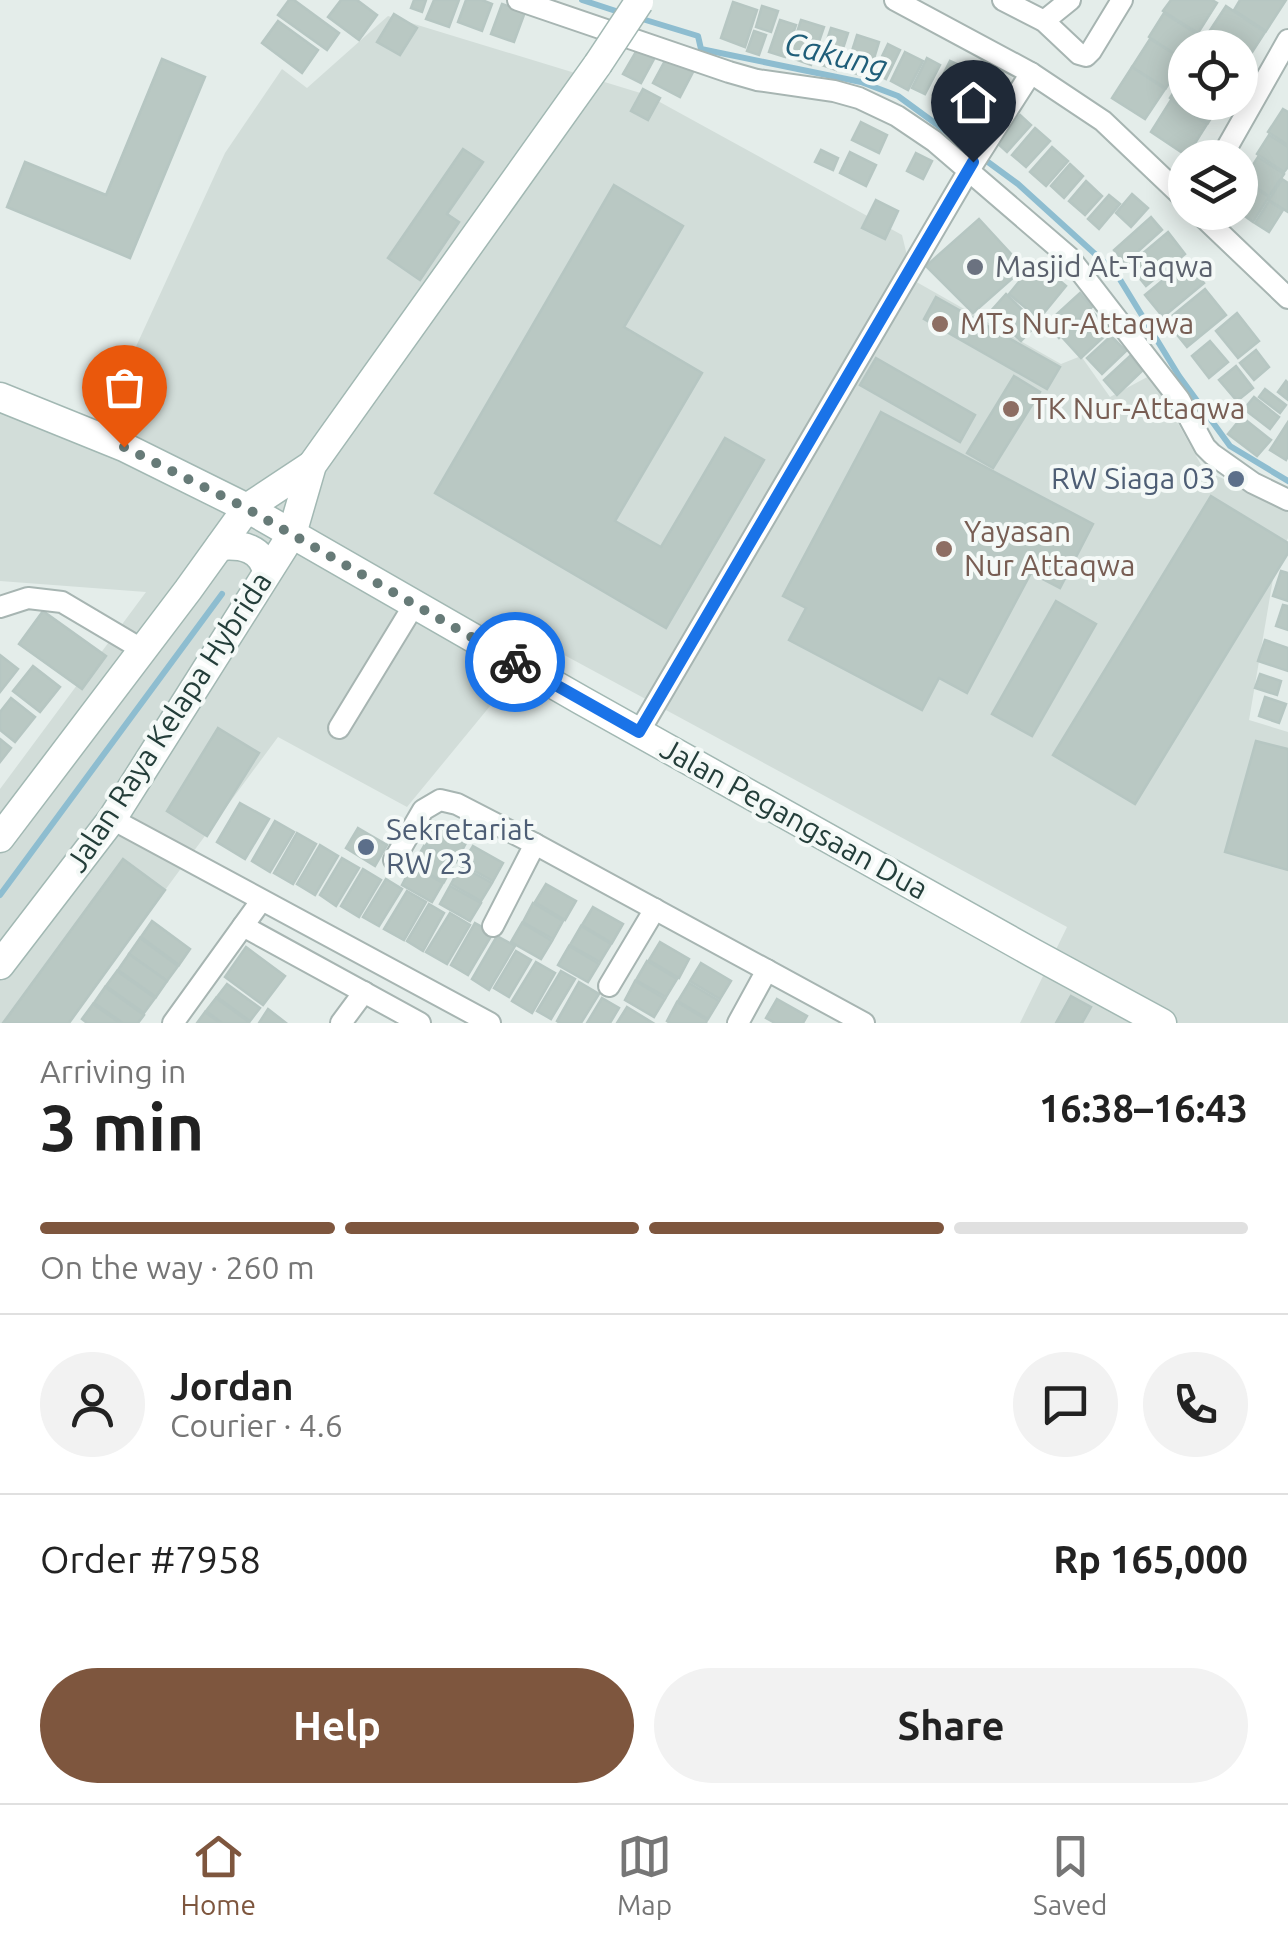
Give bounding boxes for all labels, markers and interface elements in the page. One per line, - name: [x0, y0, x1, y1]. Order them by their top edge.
- water label: Cakung: [781, 24, 891, 84]
- map controls: [1168, 30, 1258, 230]
- button: locate: [1168, 30, 1258, 120]
- pin: [931, 60, 1016, 163]
- icon: home: [946, 75, 1001, 130]
- button: layers: [1168, 140, 1258, 230]
- place label: Masjid At-Taqwa: [995, 249, 1214, 283]
- marker: Masjid At-Taqwa: [964, 256, 986, 278]
- place label: MTs Nur-Attaqwa: [960, 306, 1194, 340]
- marker: MTs Nur-Attaqwa: [929, 313, 951, 335]
- pin: [82, 345, 167, 448]
- icon: bag: [97, 360, 152, 415]
- place label: TK Nur-Attaqwa: [1031, 391, 1245, 425]
- marker: TK Nur-Attaqwa: [1000, 398, 1022, 420]
- place label: RW Siaga 03: [1051, 461, 1216, 495]
- marker: RW Siaga 03: [1225, 468, 1247, 490]
- place label: Yayasan Nur Attaqwa: [964, 514, 1135, 582]
- marker: Yayasan Nur Attaqwa: [933, 538, 955, 560]
- street label: Jalan Raya Kelapa Hybrida: [58, 565, 278, 878]
- courier: [465, 612, 565, 712]
- icon: bike: [488, 635, 543, 690]
- street label: Jalan Pegangsaan Dua: [655, 731, 934, 906]
- place label: Sekretariat RW 23: [386, 812, 535, 880]
- marker: Sekretariat RW 23: [355, 836, 377, 858]
- text: Arriving in: [40, 1053, 186, 1089]
- text: 16:38–16:43: [1039, 1087, 1248, 1129]
- text: 3 min: [40, 1090, 204, 1163]
- text: On the way · 260 m: [40, 1249, 315, 1285]
- button: person: [40, 1352, 145, 1457]
- button: chat: [1013, 1352, 1118, 1457]
- button: phone: [1143, 1352, 1248, 1457]
- text: Jordan: [170, 1365, 294, 1407]
- text: Courier · 4.6: [170, 1407, 343, 1443]
- text: Order #7958: [40, 1538, 261, 1580]
- text: Rp 165,000: [1053, 1538, 1248, 1580]
- button: Help: [40, 1668, 634, 1783]
- button: Share: [654, 1668, 1248, 1783]
- tab: Home: [180, 1829, 256, 1920]
- tab: Map: [617, 1829, 672, 1920]
- tab: Saved: [1033, 1829, 1108, 1920]

